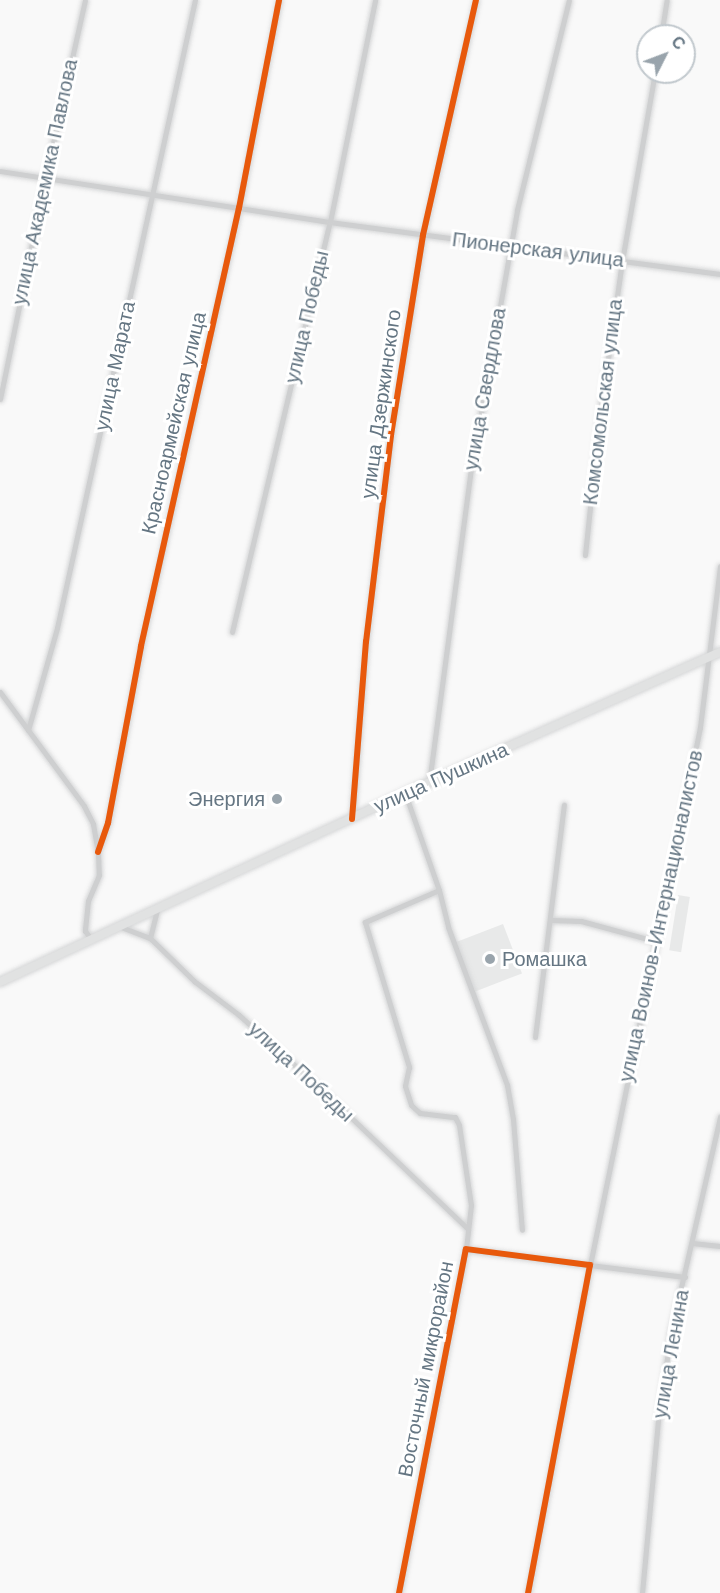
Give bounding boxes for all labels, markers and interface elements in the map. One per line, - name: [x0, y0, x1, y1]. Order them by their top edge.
- north arrow: [636, 24, 696, 84]
- text: С: [667, 32, 689, 54]
- street label: улица Академика Павлова: [7, 57, 83, 307]
- street label: Пионерская улица: [451, 228, 625, 272]
- street label: улица Победы: [280, 248, 334, 386]
- street label: Комсомольская улица: [578, 298, 628, 506]
- street label: улица Марата: [90, 299, 140, 433]
- street label: улица Свердлова: [459, 306, 511, 472]
- street label: улица Дзержинского: [356, 308, 406, 500]
- street label: Красноармейская улица: [137, 310, 211, 536]
- street label: улица Пушкина: [370, 738, 512, 818]
- street label: улица Воинов-Интернационалистов: [614, 748, 708, 1084]
- place label: Энергия: [188, 787, 265, 811]
- marker: Энергия: [270, 792, 284, 806]
- place label: Ромашка: [502, 947, 587, 971]
- marker: Ромашка: [483, 952, 497, 966]
- street label: улица Победы: [243, 1017, 359, 1127]
- street label: Восточный микрорайон: [393, 1259, 459, 1479]
- street label: улица Ленина: [648, 1288, 694, 1420]

